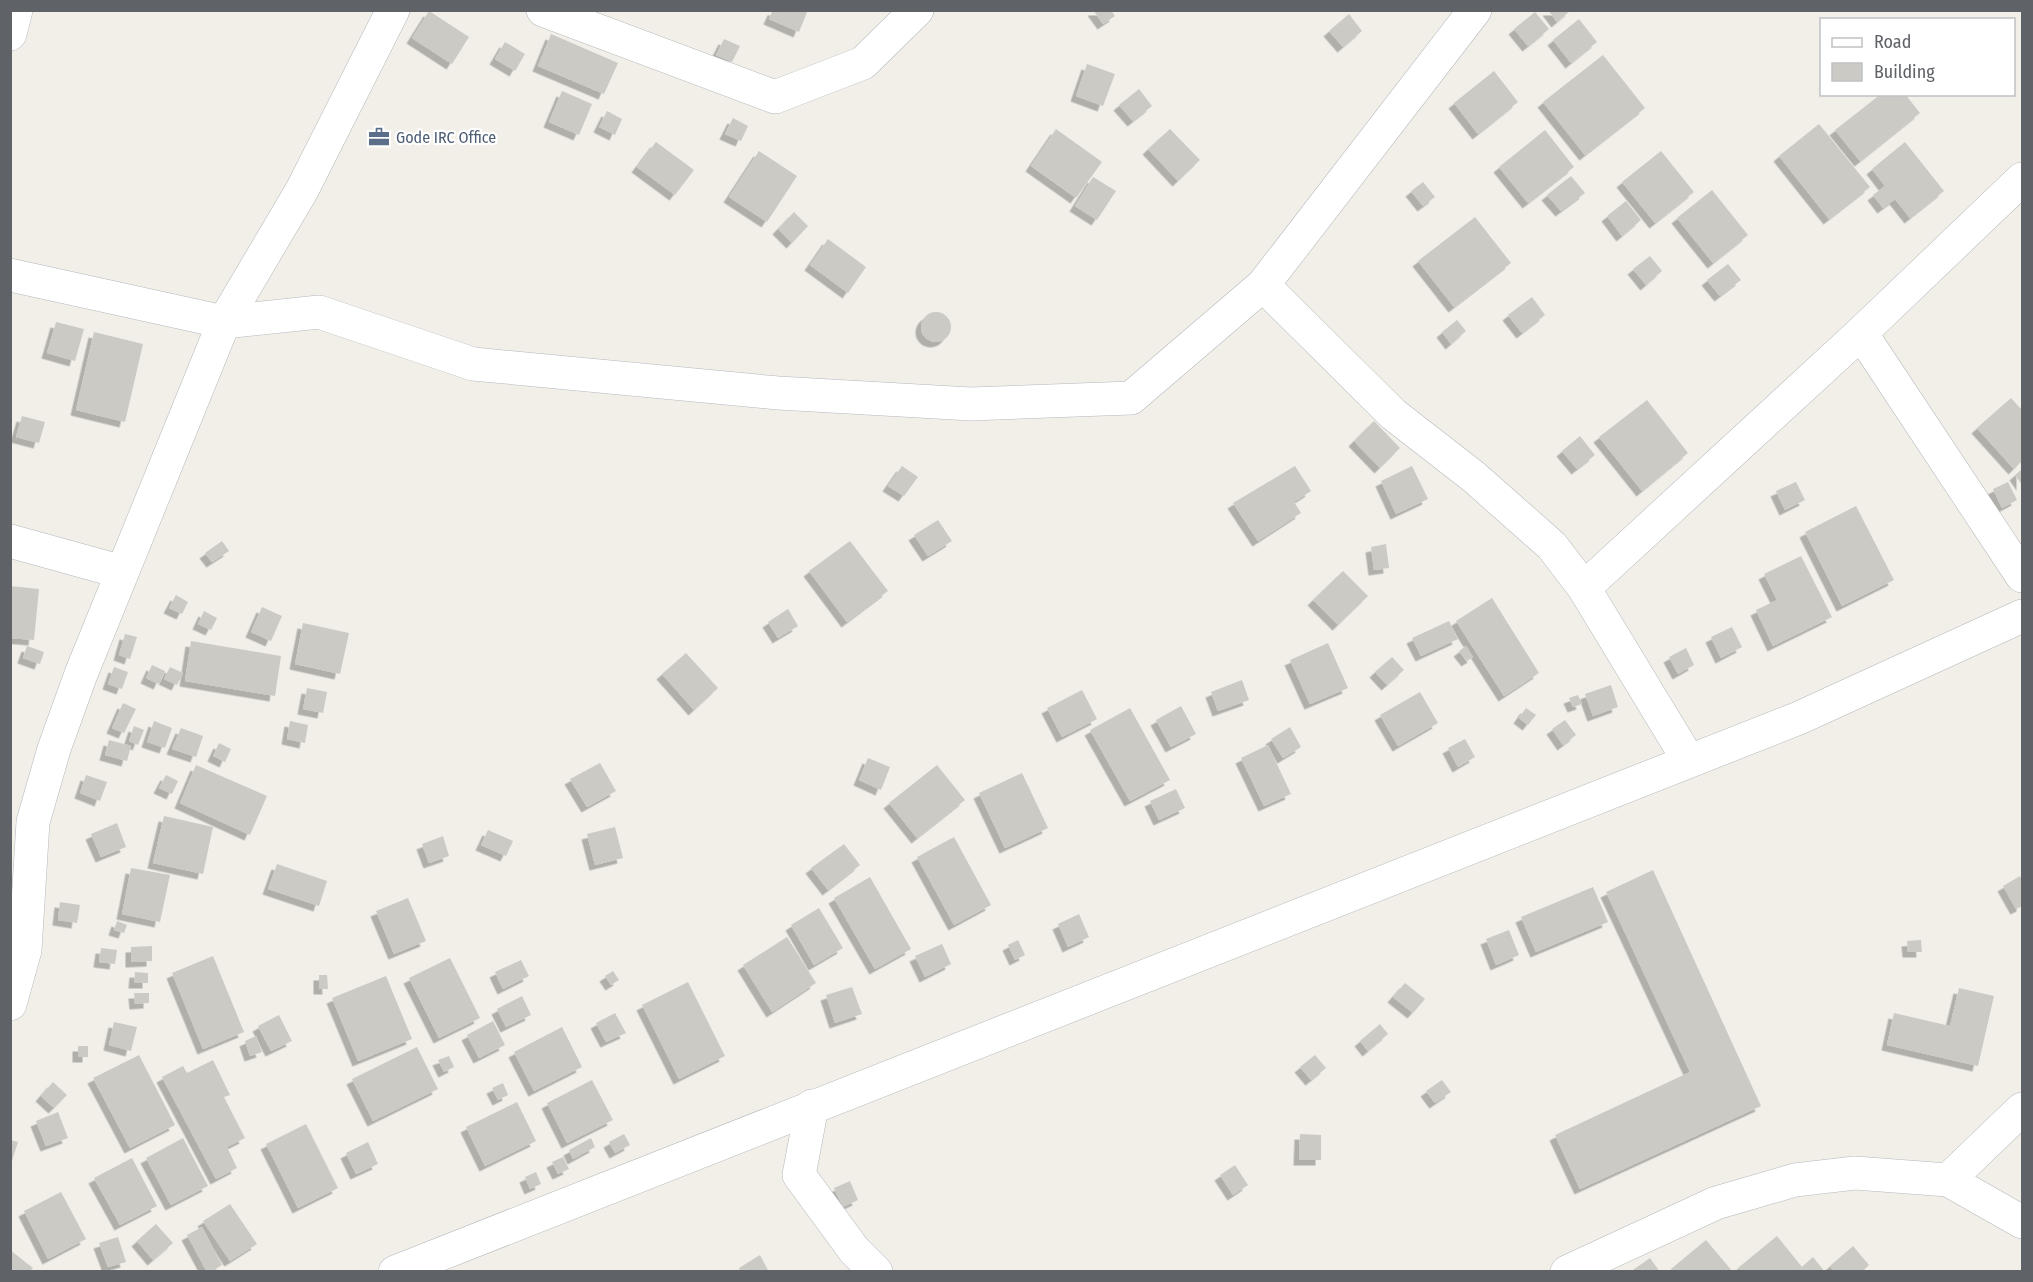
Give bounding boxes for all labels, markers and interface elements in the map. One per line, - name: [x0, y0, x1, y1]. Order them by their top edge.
- legend: [1820, 18, 2015, 96]
- text: Road: [1874, 31, 1911, 53]
- text: Building: [1874, 61, 1935, 83]
- office icon: Gode IRC Office: [367, 125, 391, 149]
- place label: Gode IRC Office: [396, 128, 496, 147]

